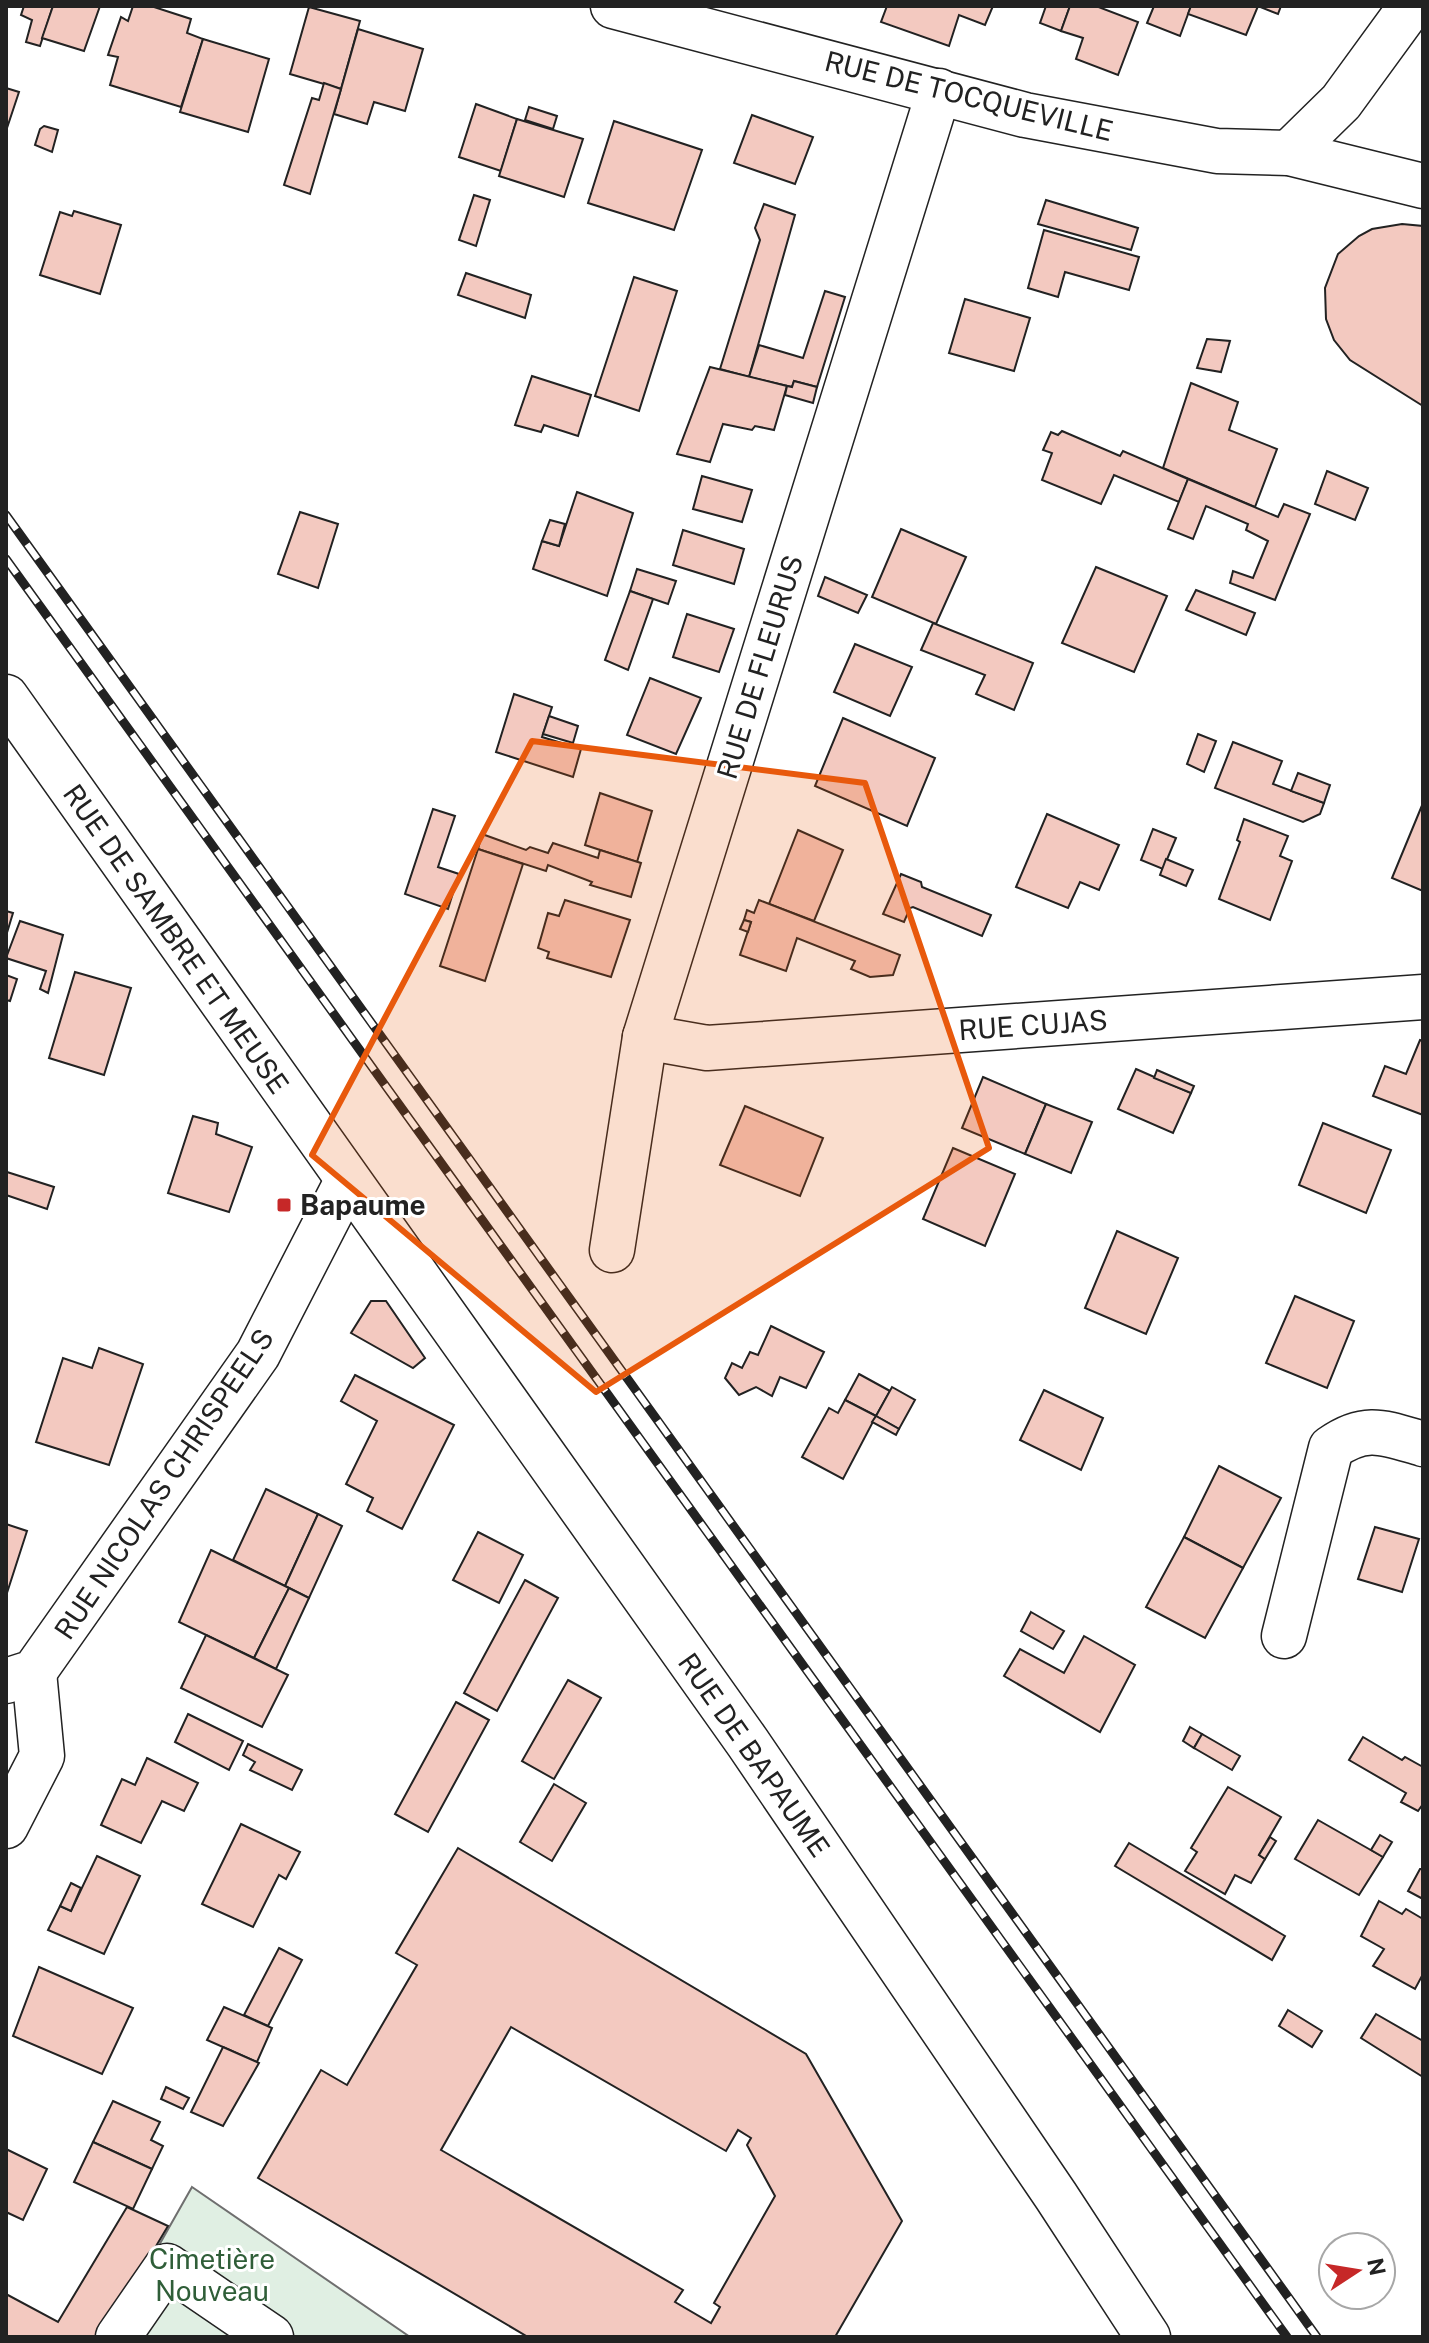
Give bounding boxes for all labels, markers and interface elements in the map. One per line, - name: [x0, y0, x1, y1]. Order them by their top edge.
- street label: RUE DE TOCQUEVILLE: [821, 44, 1117, 147]
- street label: RUE DE FLEURUS: [710, 551, 809, 783]
- street label: RUE DE SAMBRE ET MEUSE: [57, 778, 296, 1100]
- street label: RUE CUJAS: [957, 1003, 1109, 1046]
- place label: Bapaume: [300, 1188, 426, 1221]
- marker: Bapaume: [275, 1196, 293, 1214]
- street label: RUE NICOLAS CHRISPEELS: [47, 1322, 280, 1645]
- street label: RUE DE BAPAUME: [672, 1646, 837, 1863]
- north arrow: [1317, 2231, 1397, 2311]
- park label: Cimetière Nouveau: [149, 2242, 275, 2307]
- text: N: [1362, 2256, 1391, 2278]

